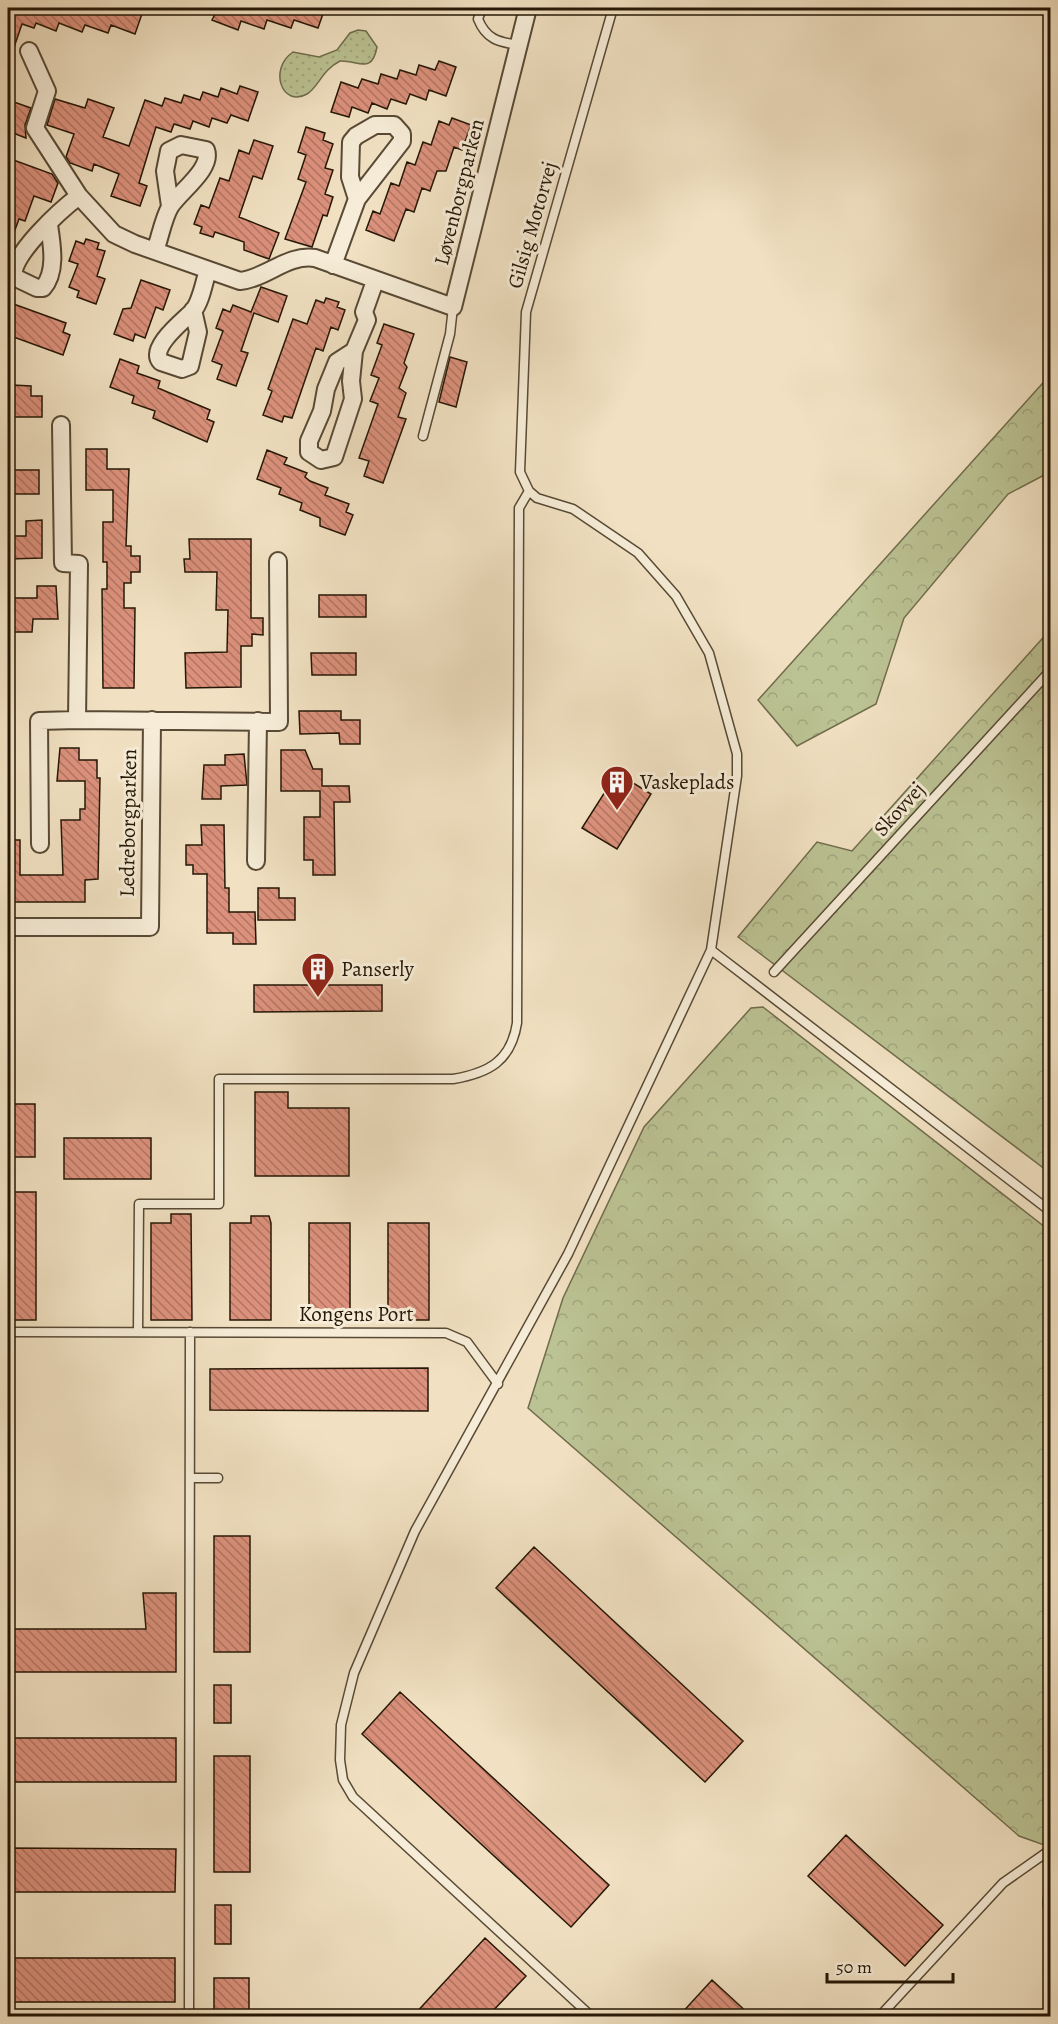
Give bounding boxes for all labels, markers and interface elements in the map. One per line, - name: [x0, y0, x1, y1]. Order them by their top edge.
- street label: Løvenborgparken: [427, 116, 491, 268]
- street label: Gilsig Motorvej: [500, 158, 564, 292]
- street label: Ledreborgparken: [113, 749, 143, 897]
- building icon: Vaskeplads: [599, 764, 635, 811]
- place label: Vaskeplads: [639, 768, 735, 796]
- street label: Skovvej: [867, 776, 931, 842]
- building icon: Panserly: [300, 951, 336, 998]
- place label: Panserly: [341, 955, 414, 983]
- street label: Kongens Port: [299, 1300, 413, 1328]
- scale bar: [827, 1946, 953, 1984]
- text: 50 m: [836, 1955, 872, 1979]

